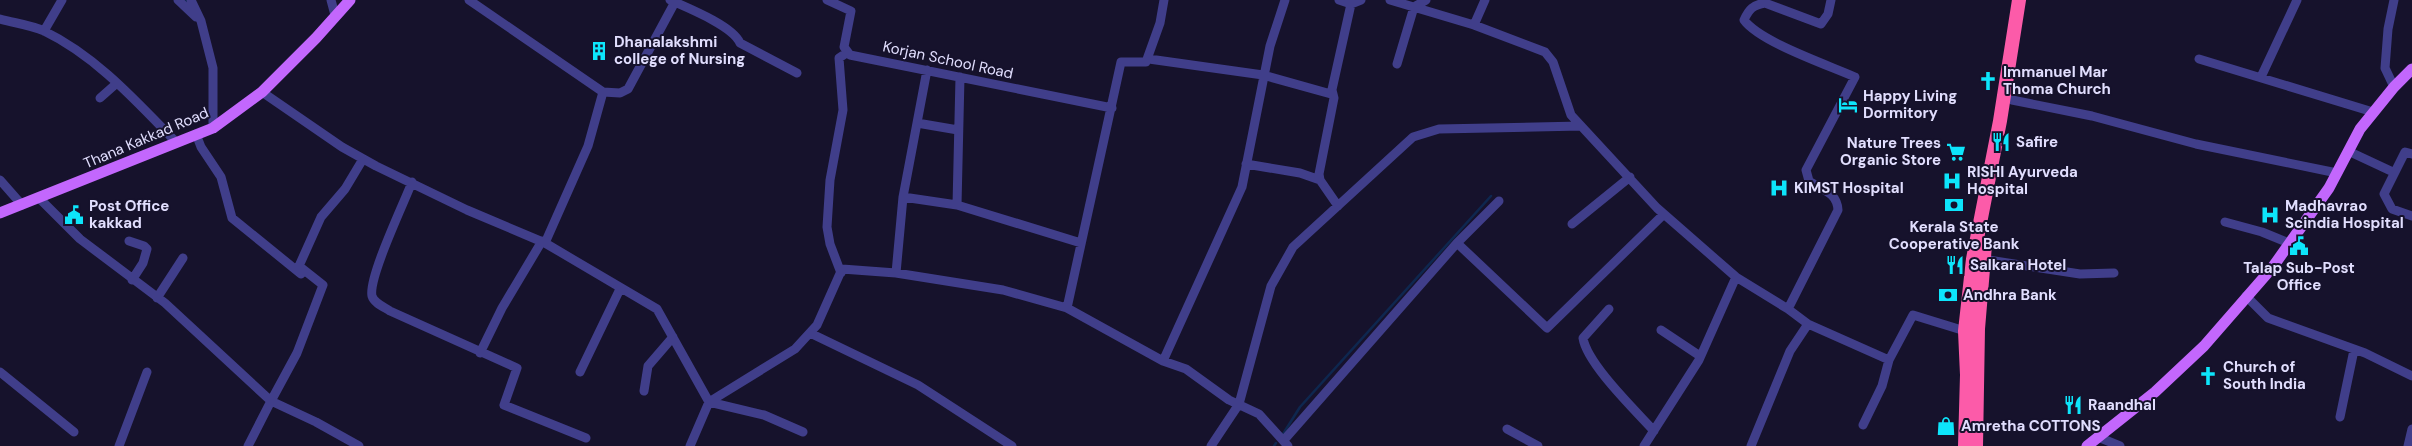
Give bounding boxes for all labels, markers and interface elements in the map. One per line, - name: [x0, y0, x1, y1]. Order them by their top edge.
- place label: Dhanalakshmi college of Nursing: [614, 32, 745, 69]
- street label: Korjan School Road: [881, 36, 1015, 84]
- building icon: Dhanalakshmi college of Nursing: [588, 40, 610, 62]
- place label: Immanuel Mar Thoma Church: [2003, 62, 2111, 99]
- church icon: Immanuel Mar Thoma Church: [1977, 70, 1999, 92]
- place label: Happy Living Dormitory: [1863, 86, 1957, 123]
- hotel icon: Happy Living Dormitory: [1837, 94, 1859, 116]
- street label: Thana Kakkad Road: [80, 103, 212, 173]
- restaurant icon: Safire: [1990, 131, 2012, 153]
- place label: Safire: [2016, 132, 2058, 152]
- place label: Nature Trees Organic Store: [1840, 133, 1941, 170]
- supermarket icon: Nature Trees Organic Store: [1945, 141, 1967, 163]
- place label: RISHI Ayurveda Hospital: [1967, 162, 2078, 199]
- hospital icon: RISHI Ayurveda Hospital: [1941, 170, 1963, 192]
- hospital icon: KIMST Hospital: [1768, 177, 1790, 199]
- place label: KIMST Hospital: [1794, 178, 1904, 198]
- bank icon: Kerala State Cooperative Bank: [1943, 194, 1965, 216]
- place label: Post Office kakkad: [89, 196, 169, 233]
- place label: Madhavrao Scindia Hospital: [2285, 196, 2404, 233]
- public building icon: Post Office kakkad: [63, 204, 85, 226]
- hospital icon: Madhavrao Scindia Hospital: [2259, 204, 2281, 226]
- place label: Kerala State Cooperative Bank: [1889, 217, 2020, 254]
- public building icon: Talap Sub-Post Office: [2288, 235, 2310, 257]
- restaurant icon: Salkara Hotel: [1944, 254, 1966, 276]
- place label: Salkara Hotel: [1970, 255, 2066, 275]
- place label: Talap Sub-Post Office: [2243, 258, 2355, 295]
- bank icon: Andhra Bank: [1937, 284, 1959, 306]
- place label: Andhra Bank: [1963, 285, 2057, 305]
- place label: Church of South India: [2223, 357, 2306, 394]
- church icon: Church of South India: [2197, 365, 2219, 387]
- restaurant icon: Raandhal: [2062, 394, 2084, 416]
- place label: Raandhal: [2088, 395, 2156, 415]
- shop icon: Amretha COTTONS: [1935, 415, 1957, 437]
- place label: Amretha COTTONS: [1961, 416, 2101, 436]

